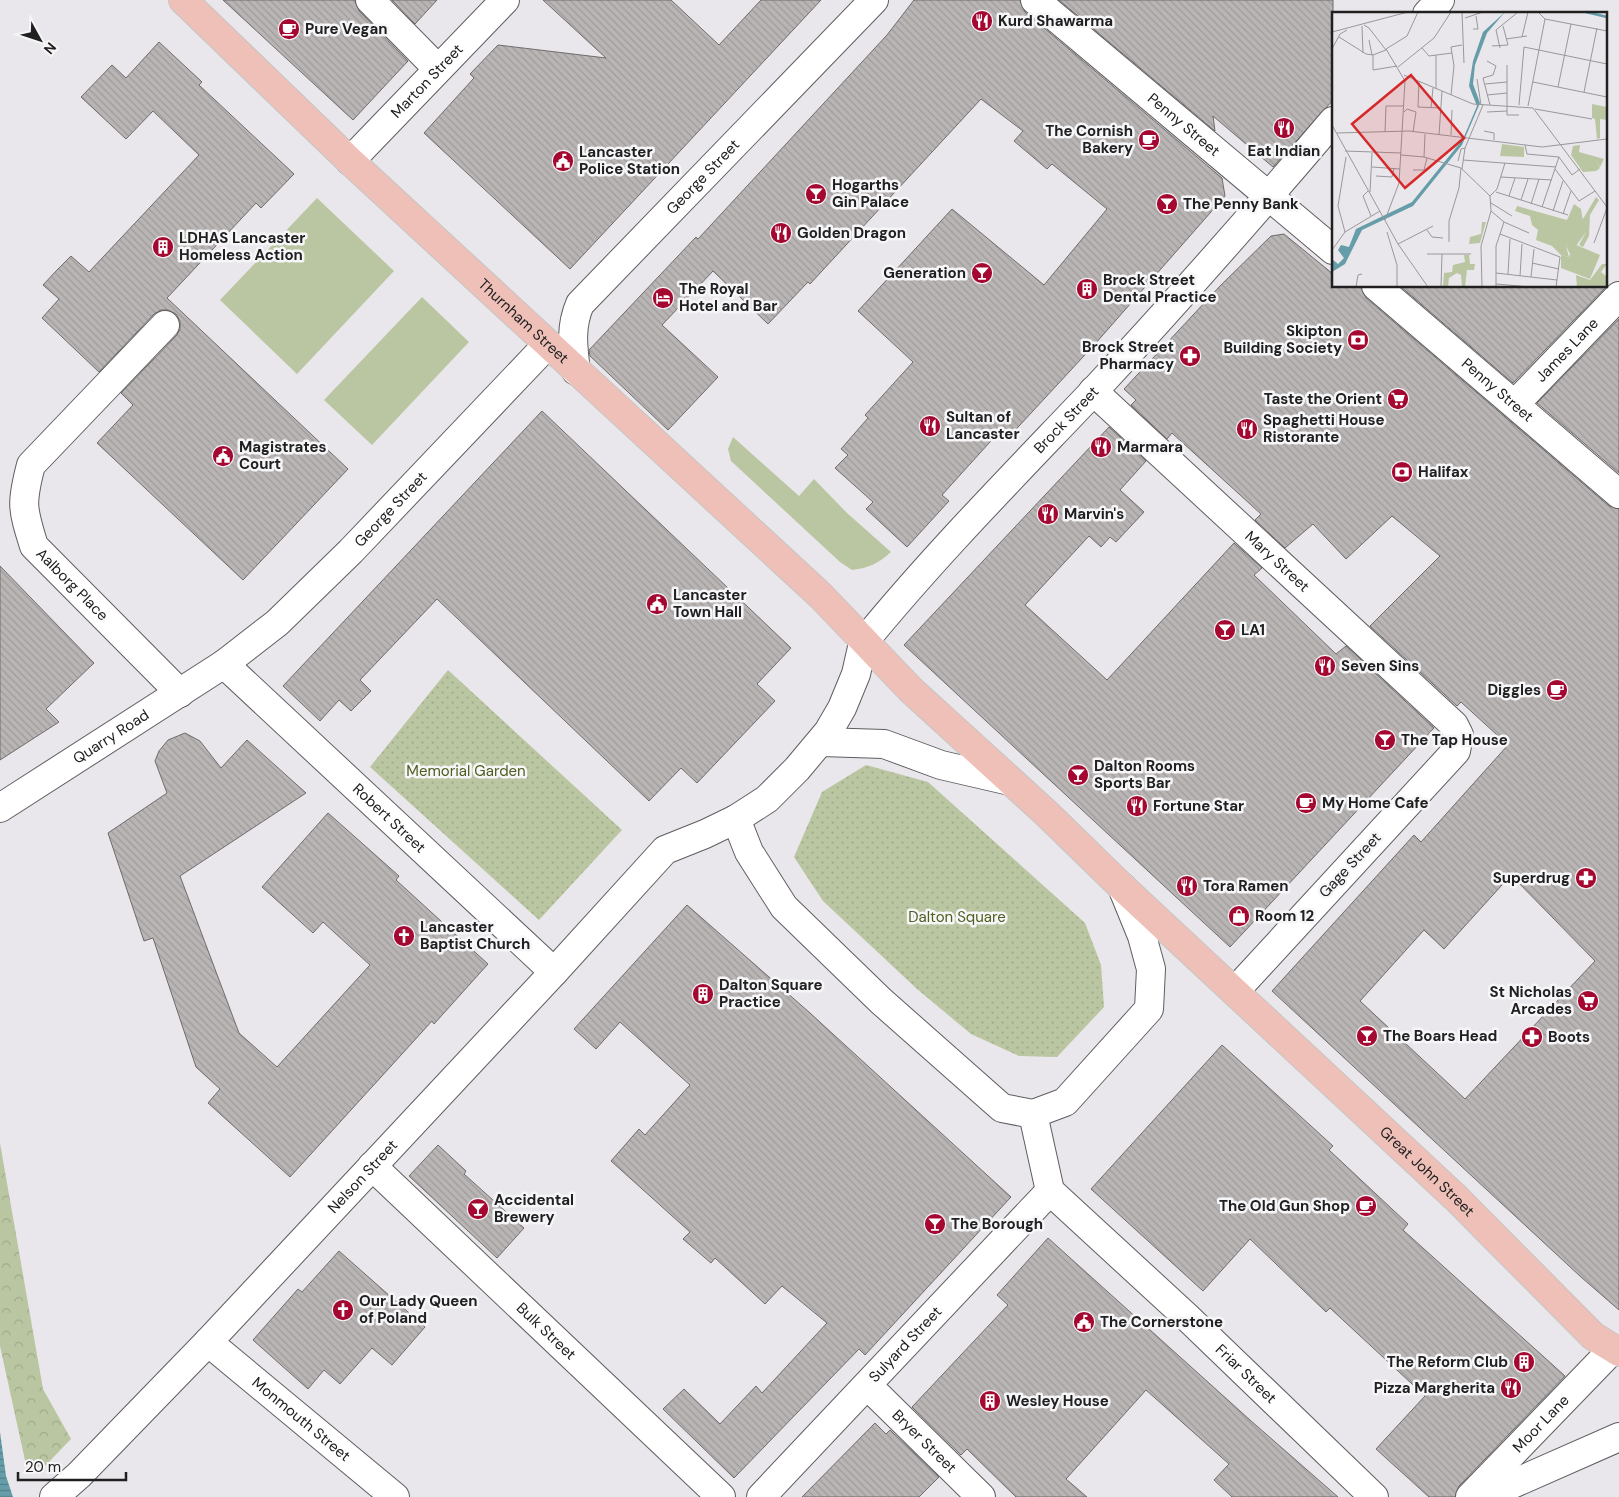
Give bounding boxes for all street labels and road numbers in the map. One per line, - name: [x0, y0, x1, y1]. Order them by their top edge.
- street label: Marton Street: [386, 39, 468, 123]
- street label: Penny Street: [1143, 89, 1224, 161]
- street label: George Street: [662, 135, 744, 219]
- street label: Thurnham Street: [474, 274, 573, 368]
- street label: James Lane: [1531, 313, 1603, 387]
- street label: Penny Street: [1457, 354, 1538, 427]
- street label: Brock Street: [1029, 382, 1103, 458]
- street label: George Street: [350, 467, 431, 552]
- street label: Mary Street: [1241, 527, 1314, 596]
- street label: Aalborg Place: [32, 544, 113, 625]
- street label: Quarry Road: [69, 705, 153, 769]
- street label: Robert Street: [348, 779, 430, 857]
- street label: Gage Street: [1315, 828, 1386, 902]
- street label: Great John Street: [1375, 1122, 1479, 1221]
- street label: Nelson Street: [323, 1135, 402, 1218]
- street label: Bulk Street: [512, 1298, 580, 1364]
- street label: Sulyard Street: [864, 1302, 946, 1387]
- street label: Friar Street: [1211, 1340, 1281, 1408]
- street label: Monmouth Street: [248, 1373, 355, 1466]
- street label: Moor Lane: [1508, 1390, 1574, 1457]
- street label: Bryer Street: [888, 1405, 961, 1478]

